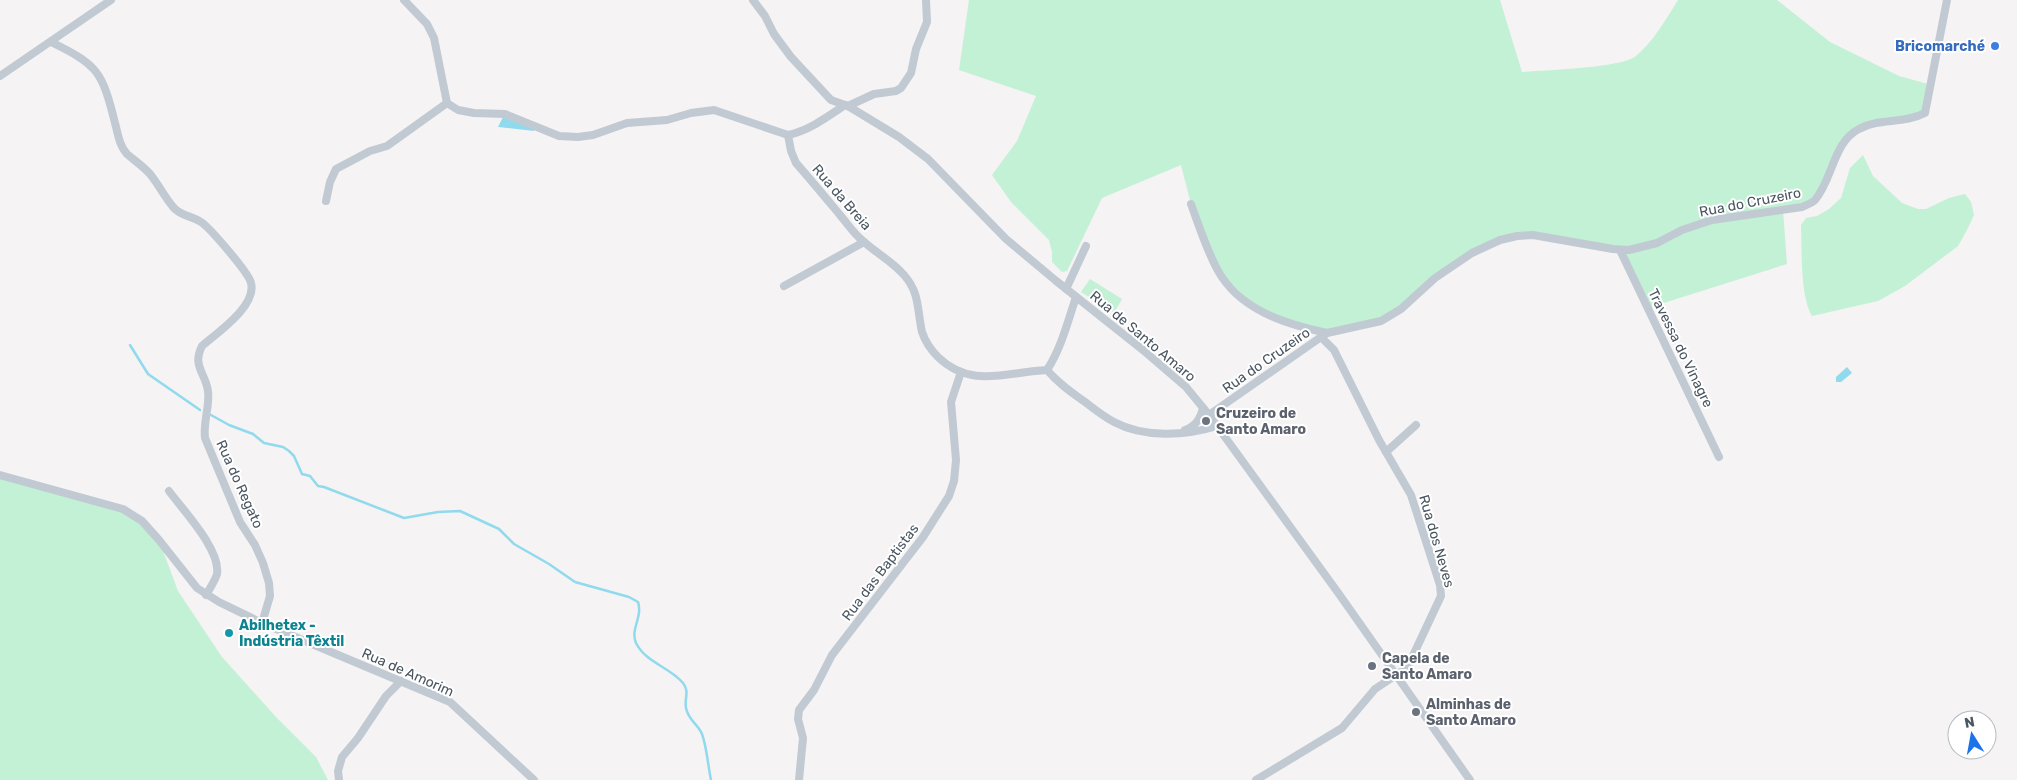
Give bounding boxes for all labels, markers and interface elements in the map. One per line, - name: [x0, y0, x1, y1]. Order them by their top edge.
- place label: Bricomarché: [1895, 38, 1985, 55]
- marker: Bricomarché: [1989, 40, 2001, 52]
- street label: Rua da Breia: [808, 161, 875, 234]
- street label: Rua do Cruzeiro: [1698, 184, 1802, 221]
- street label: Travessa do Vinagre: [1644, 286, 1717, 411]
- street label: Rua de Santo Amaro: [1086, 287, 1199, 385]
- street label: Rua do Cruzeiro: [1219, 324, 1313, 397]
- place label: Cruzeiro de Santo Amaro: [1216, 405, 1306, 438]
- marker: Cruzeiro de Santo Amaro: [1200, 415, 1212, 427]
- street label: Rua do Regato: [212, 437, 267, 531]
- street label: Rua dos Neves: [1415, 493, 1458, 589]
- street label: Rua das Baptistas: [838, 520, 922, 624]
- place label: Abilhetex - Indústria Têxtil: [239, 617, 344, 650]
- marker: Abilhetex - Indústria Têxtil: [223, 627, 235, 639]
- street label: Rua de Amorim: [359, 645, 456, 700]
- place label: Capela de Santo Amaro: [1382, 650, 1472, 683]
- marker: Capela de Santo Amaro: [1366, 660, 1378, 672]
- place label: Alminhas de Santo Amaro: [1426, 696, 1516, 729]
- marker: Alminhas de Santo Amaro: [1410, 706, 1422, 718]
- north arrow: [1947, 710, 1997, 760]
- text: N: [1963, 713, 1976, 732]

